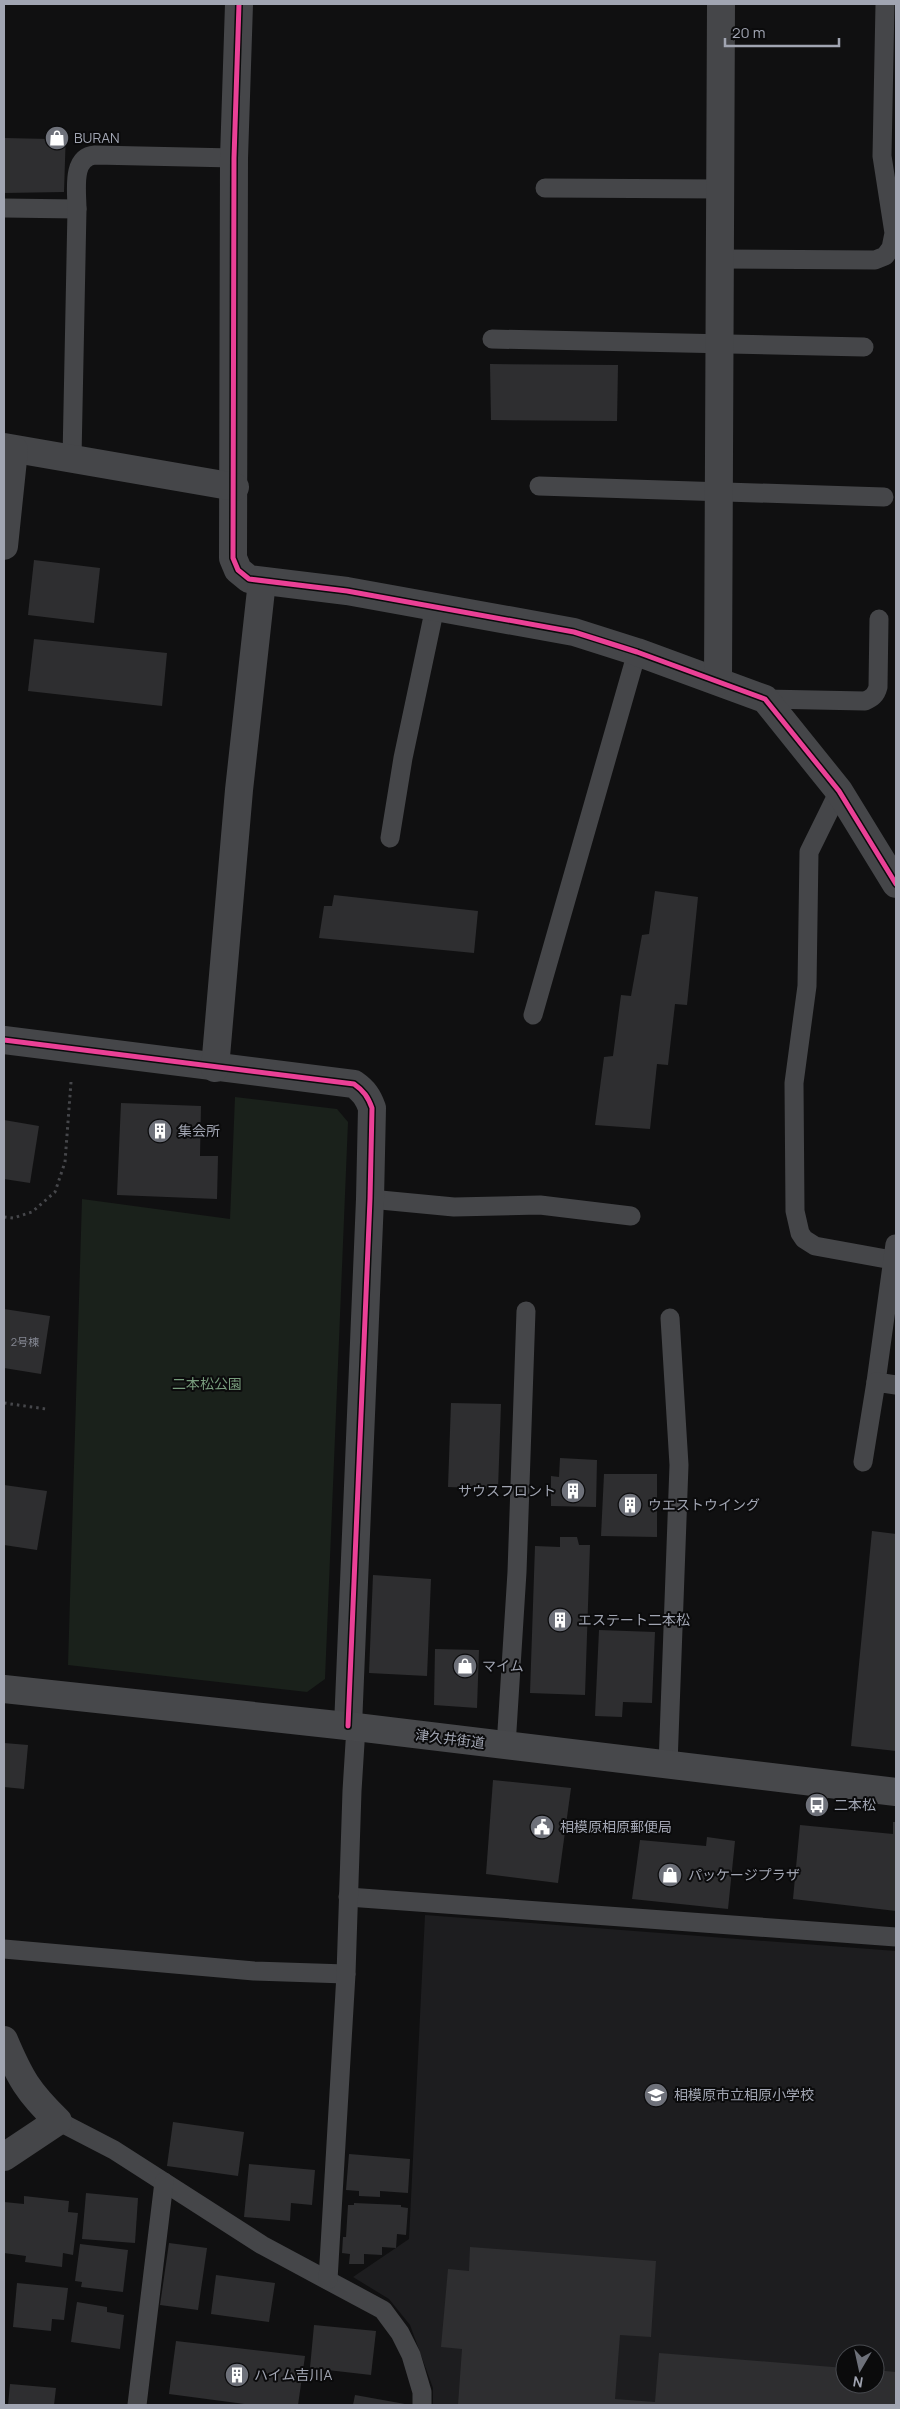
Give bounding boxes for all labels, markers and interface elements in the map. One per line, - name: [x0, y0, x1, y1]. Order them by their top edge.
- scale bar: [725, 15, 839, 47]
- text: 20 m: [732, 22, 765, 43]
- shop icon: BURAN: [44, 125, 70, 151]
- place label: BURAN: [74, 128, 120, 147]
- building icon: 集会所: [147, 1118, 173, 1144]
- place label: 集会所: [178, 1121, 220, 1140]
- house number: 2号棟: [11, 1334, 39, 1349]
- park label: 二本松公園: [172, 1374, 242, 1393]
- building icon: サウスフロント: [560, 1478, 586, 1504]
- place label: サウスフロント: [458, 1481, 556, 1500]
- building icon: ウエストウイング: [617, 1492, 643, 1518]
- place label: ウエストウイング: [648, 1495, 760, 1514]
- building icon: エステート二本松: [547, 1607, 573, 1633]
- place label: エステート二本松: [578, 1610, 690, 1629]
- shop icon: マイム: [452, 1653, 478, 1679]
- place label: マイム: [482, 1656, 524, 1675]
- street label: 津久井街道: [414, 1725, 486, 1752]
- bus stop icon: 二本松: [804, 1792, 830, 1818]
- place label: 二本松: [834, 1795, 876, 1814]
- public building icon: 相模原相原郵便局: [529, 1814, 555, 1840]
- place label: 相模原相原郵便局: [560, 1817, 672, 1836]
- shop icon: パッケージプラザ: [657, 1862, 683, 1888]
- place label: パッケージプラザ: [688, 1865, 800, 1884]
- school or university icon: 相模原市立相原小学校: [643, 2082, 669, 2108]
- place label: 相模原市立相原小学校: [674, 2085, 814, 2104]
- north arrow: [835, 2344, 885, 2394]
- building icon: ハイム吉川A: [224, 2362, 250, 2388]
- place label: ハイム吉川A: [254, 2365, 332, 2384]
- text: N: [851, 2372, 864, 2393]

